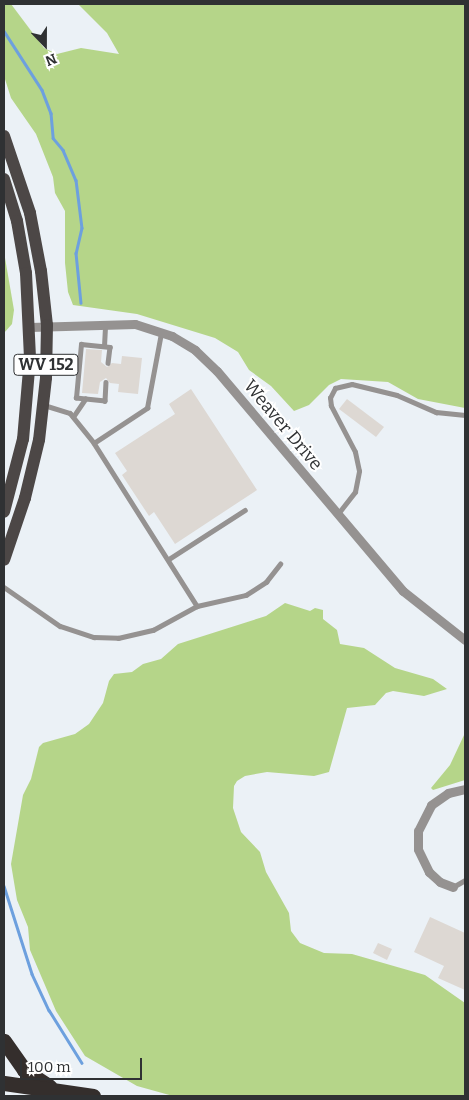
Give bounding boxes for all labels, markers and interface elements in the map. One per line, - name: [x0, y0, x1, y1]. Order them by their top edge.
- north arrow: [20, 20, 70, 70]
- text: N: [43, 49, 59, 69]
- road number: WV 152: [12, 352, 80, 378]
- street label: Weaver Drive: [239, 375, 327, 475]
- scale bar: [22, 1048, 145, 1080]
- text: 100 m: [28, 1058, 71, 1076]

